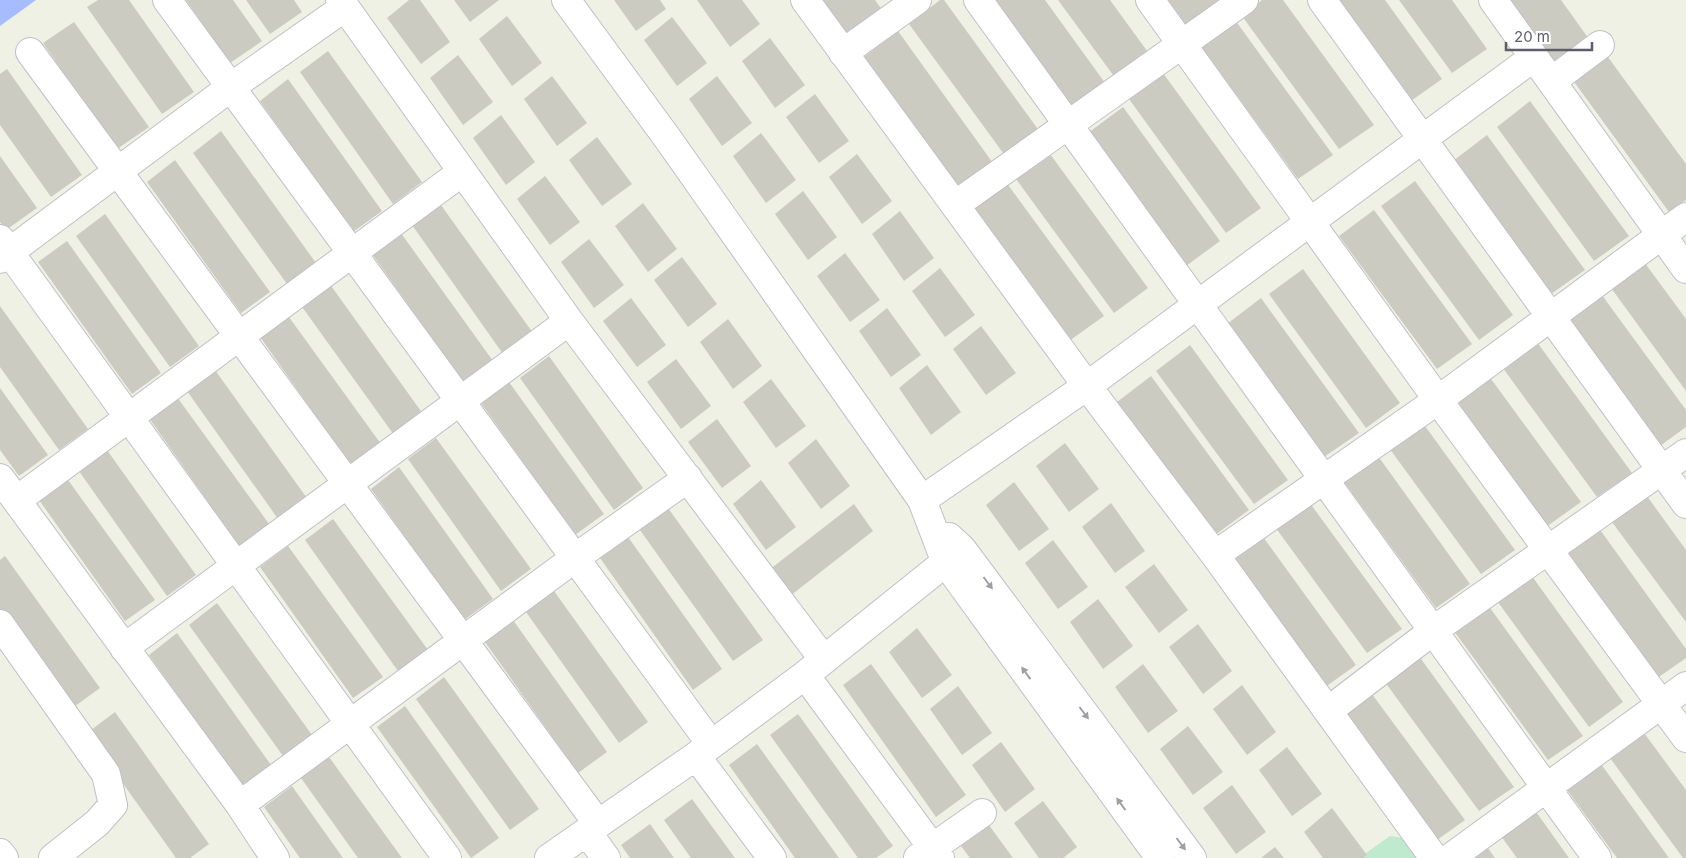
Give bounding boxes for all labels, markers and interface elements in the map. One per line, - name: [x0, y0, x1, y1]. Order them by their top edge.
- scale bar: [1506, 20, 1592, 52]
- text: 20 m: [1514, 27, 1550, 46]
- one-way arrow: [982, 576, 993, 589]
- one-way arrow: [1021, 666, 1031, 680]
- one-way arrow: [1079, 706, 1090, 719]
- one-way arrow: [1117, 798, 1127, 811]
- one-way arrow: [1176, 837, 1186, 851]

